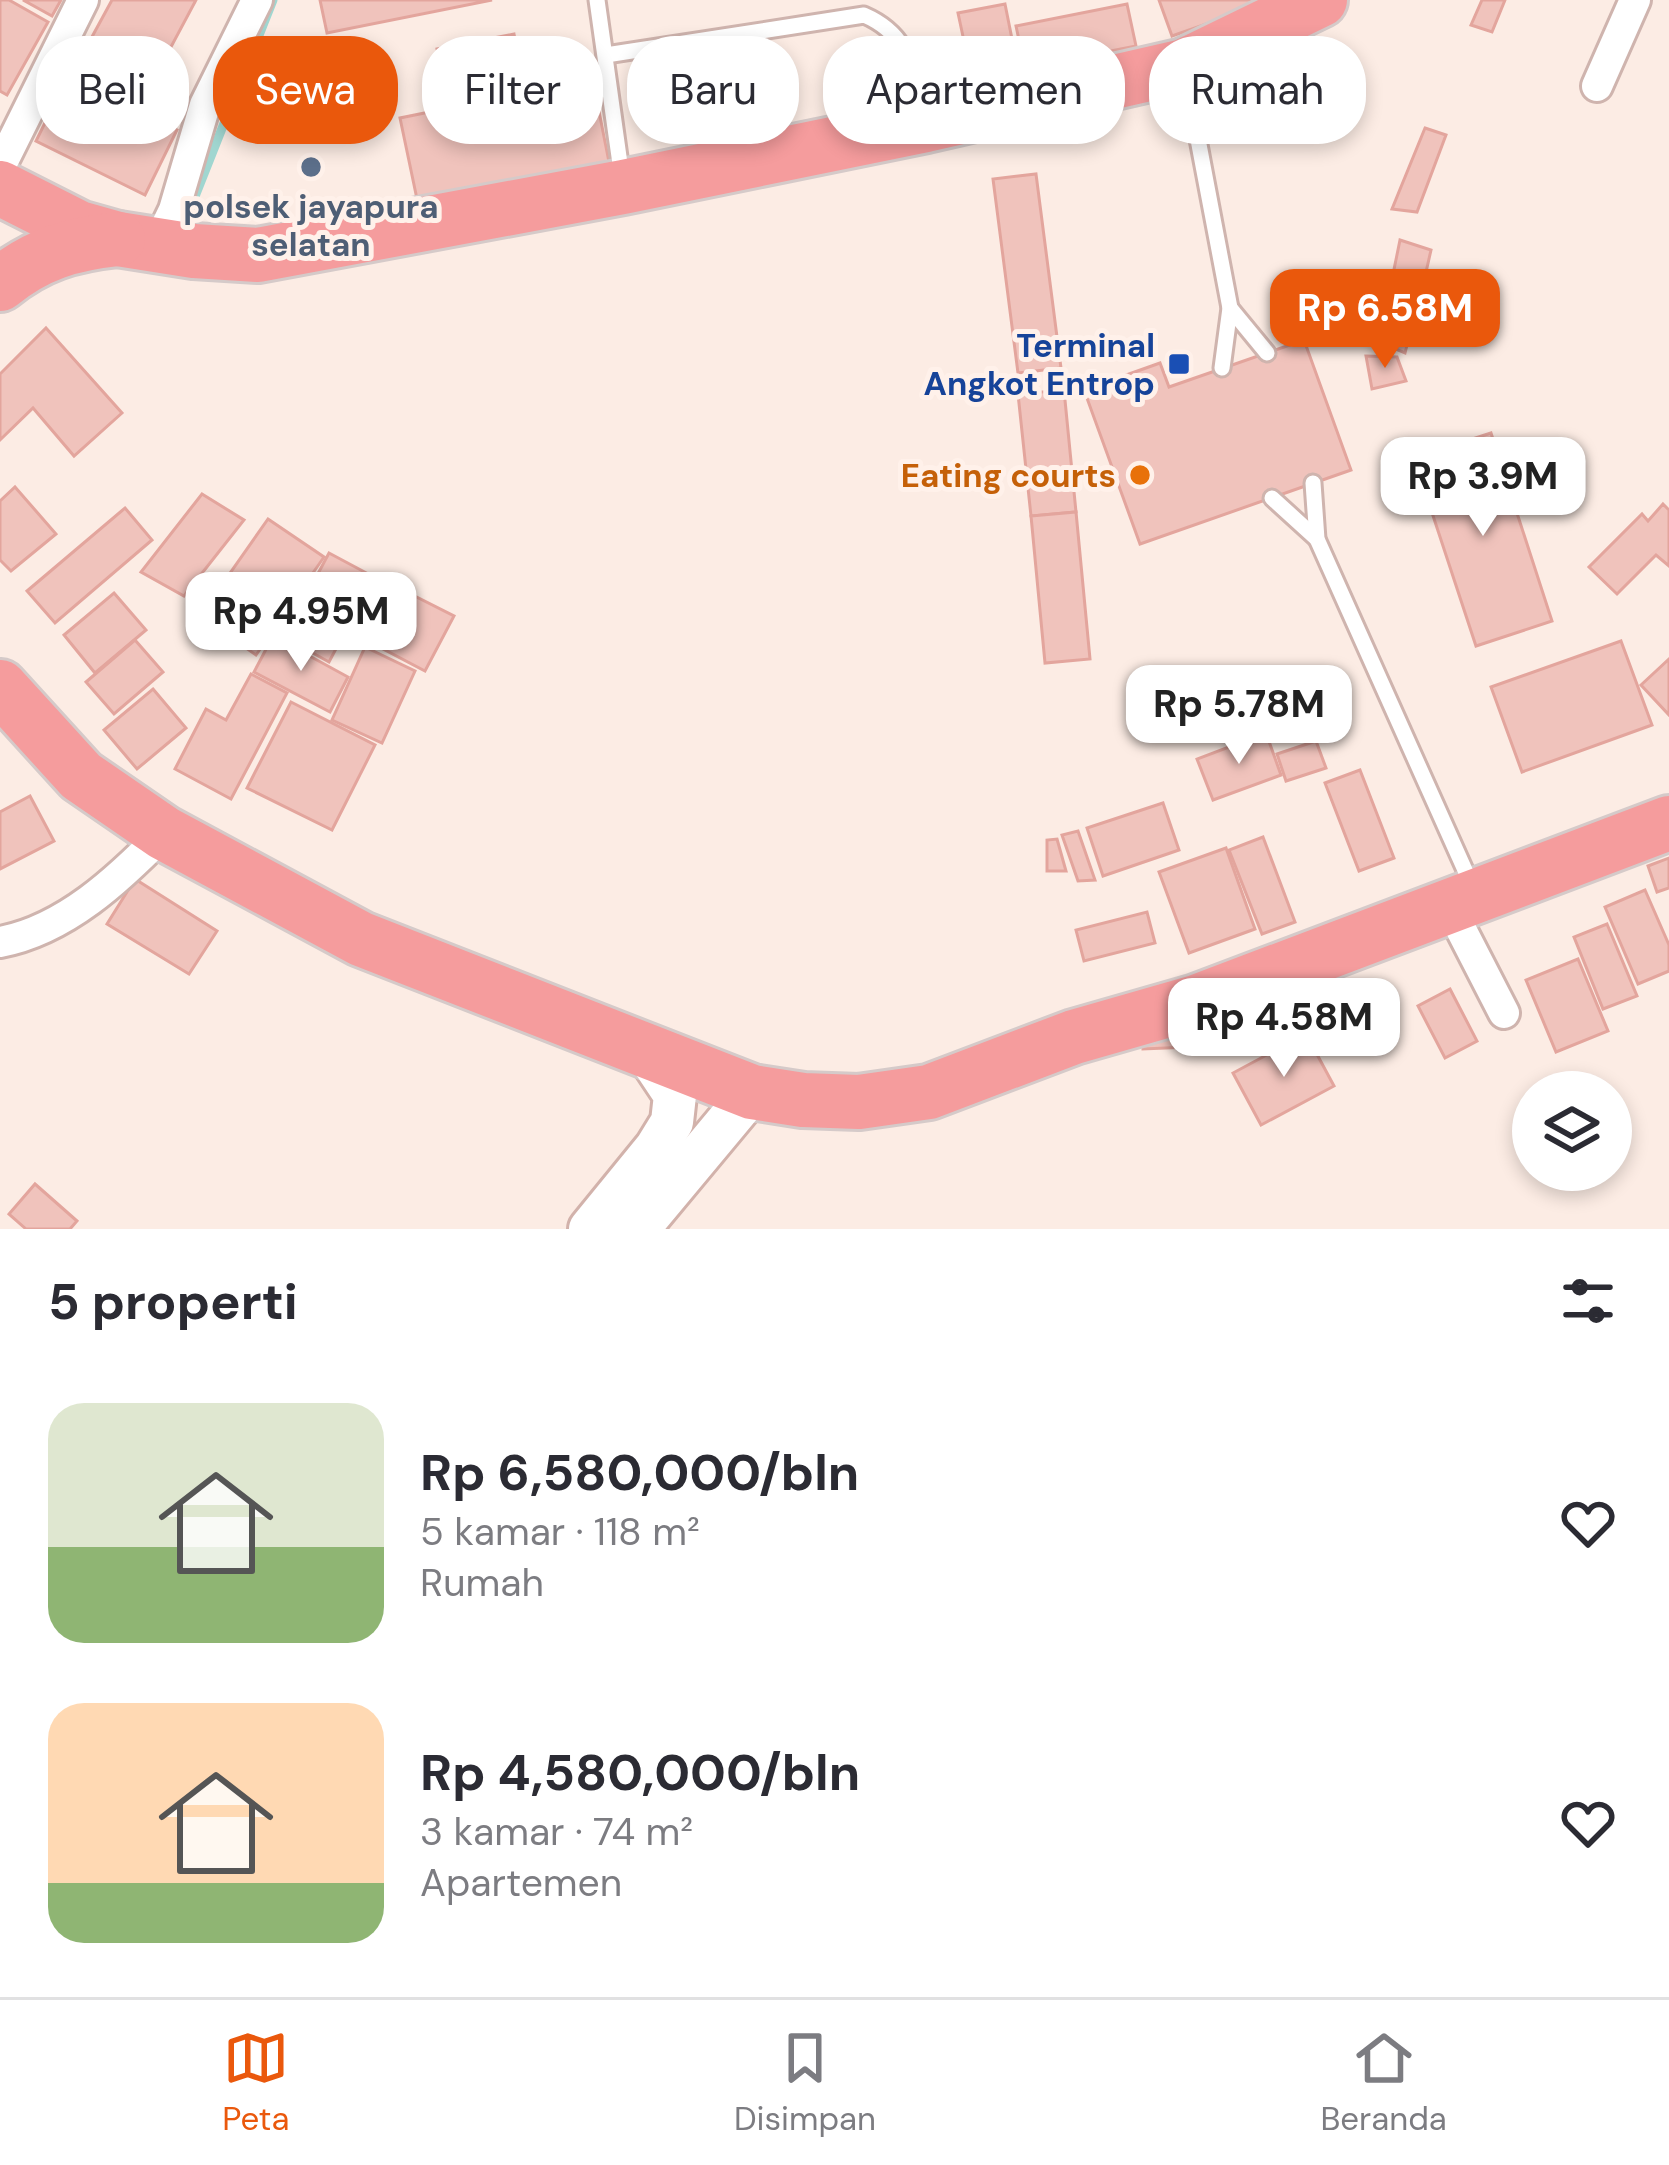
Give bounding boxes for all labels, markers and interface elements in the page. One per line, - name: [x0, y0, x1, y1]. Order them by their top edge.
- chip: Beli: [36, 36, 189, 144]
- chip: Sewa: [213, 36, 398, 144]
- chip: Filter: [422, 36, 603, 144]
- chip: Baru: [627, 36, 799, 144]
- chip: Apartemen: [823, 36, 1125, 144]
- chip: Rumah: [1149, 36, 1366, 144]
- marker: polsek jayapura selatan: [298, 154, 324, 180]
- place label: polsek jayapura selatan: [183, 185, 439, 266]
- pin: Rp 6.58M: [1261, 269, 1509, 371]
- text: Rp 6.58M: [1297, 282, 1473, 333]
- place label: Terminal Angkot Entrop: [923, 324, 1155, 405]
- marker: Terminal Angkot Entrop: [1166, 351, 1192, 377]
- pin: Rp 3.9M: [1372, 437, 1594, 539]
- text: Rp 3.9M: [1408, 450, 1558, 501]
- place label: Eating courts: [901, 454, 1116, 497]
- marker: Eating courts: [1127, 462, 1153, 488]
- pin: Rp 4.95M: [177, 572, 425, 674]
- text: Rp 4.95M: [213, 585, 389, 636]
- pin: Rp 5.78M: [1115, 665, 1363, 767]
- text: Rp 5.78M: [1153, 678, 1325, 729]
- pin: Rp 4.58M: [1160, 978, 1408, 1080]
- text: Rp 4.58M: [1195, 991, 1373, 1042]
- map controls: [1512, 1071, 1632, 1191]
- button: layers: [1512, 1071, 1632, 1191]
- text: 5 properti: [48, 1268, 298, 1335]
- icon: filters: [1555, 1268, 1621, 1334]
- text: Rp 6,580,000/bln: [420, 1439, 859, 1506]
- icon: home: [144, 1451, 288, 1595]
- icon: heart: [1555, 1490, 1621, 1556]
- text: 5 kamar · 118 m²: [420, 1506, 700, 1557]
- text: Rumah: [420, 1557, 544, 1608]
- text: Rp 4,580,000/bln: [420, 1739, 860, 1806]
- icon: home: [144, 1751, 288, 1895]
- icon: heart: [1555, 1790, 1621, 1856]
- text: 3 kamar · 74 m²: [420, 1806, 693, 1857]
- text: Apartemen: [420, 1857, 622, 1908]
- tab: Peta: [222, 2025, 289, 2140]
- tab: Disimpan: [734, 2025, 876, 2140]
- tab: Beranda: [1320, 2025, 1447, 2140]

